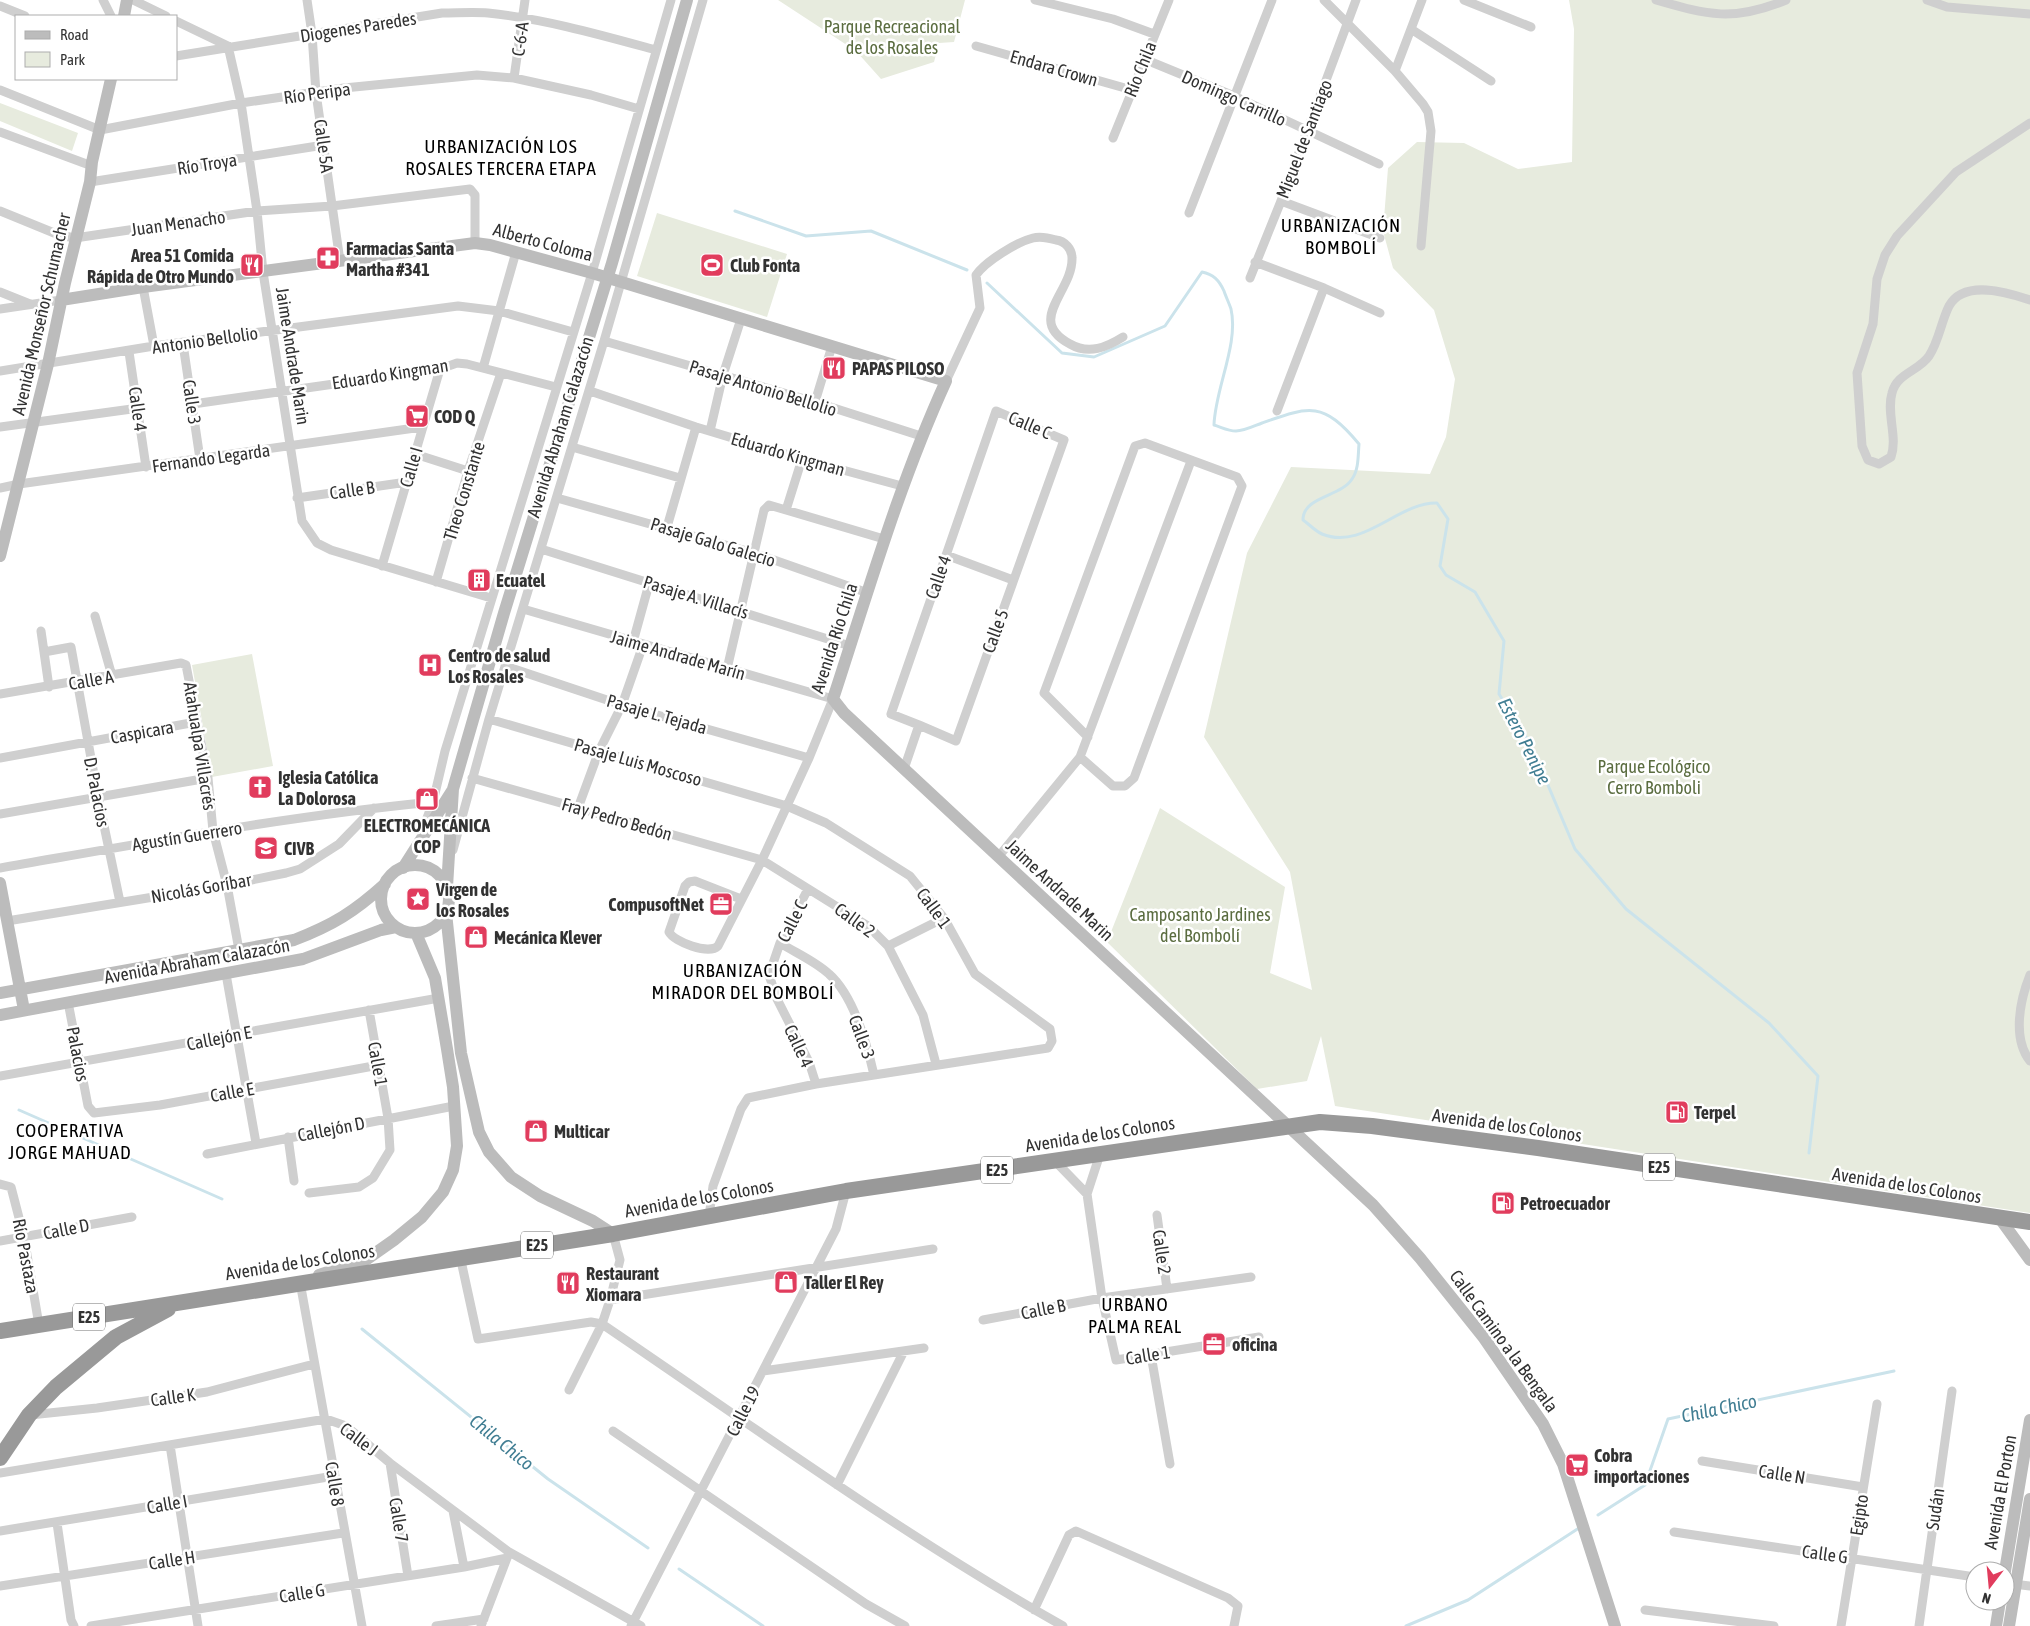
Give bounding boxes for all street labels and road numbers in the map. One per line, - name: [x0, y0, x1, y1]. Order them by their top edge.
- street label: Diogenes Paredes: [298, 7, 418, 47]
- street label: C-6-A: [507, 20, 533, 57]
- street label: Río Chila: [1119, 38, 1161, 100]
- street label: Endara Crown: [1008, 45, 1100, 91]
- street label: Domingo Carrillo: [1179, 66, 1289, 130]
- street label: Miguel de Santiago: [1272, 77, 1336, 201]
- street label: Río Peripa: [282, 78, 352, 108]
- street label: Calle 5A: [310, 118, 338, 174]
- street label: Río Troya: [176, 149, 238, 179]
- street label: Juan Menacho: [129, 206, 227, 240]
- street label: Avenida Monseñor Schumacher: [7, 210, 75, 417]
- street label: Alberto Coloma: [491, 219, 595, 265]
- street label: Jaime Andrade Marin: [272, 286, 314, 426]
- street label: Antonio Bellolio: [151, 322, 259, 358]
- street label: Avenida Abraham Calazacón: [522, 334, 598, 520]
- street label: Eduardo Kingman: [330, 354, 450, 394]
- street label: Pasaje Antonio Bellolio: [687, 356, 839, 420]
- street label: Calle 3: [178, 378, 206, 426]
- street label: Calle 4: [124, 385, 152, 433]
- street label: Calle C: [1005, 407, 1055, 443]
- street label: Eduardo Kingman: [729, 428, 847, 480]
- street label: Fernando Legarda: [151, 439, 271, 477]
- street label: Theo Constante: [439, 439, 489, 543]
- street label: Calle I: [395, 444, 427, 490]
- street label: Calle B: [328, 476, 376, 504]
- street label: Pasaje Galo Galecio: [648, 513, 778, 571]
- street label: Calle 4: [921, 552, 955, 602]
- street label: Pasaje A. Villacís: [641, 571, 751, 623]
- street label: Avenida Río Chila: [806, 580, 862, 696]
- street label: Calle 5: [977, 606, 1013, 656]
- street label: Jaime Andrade Marín: [608, 626, 748, 684]
- street label: Calle A: [67, 666, 115, 694]
- street label: Atahualpa Villacrés: [179, 680, 221, 812]
- street label: Pasaje L. Tejada: [604, 690, 710, 738]
- street label: Caspicara: [109, 716, 175, 748]
- street label: Pasaje Luis Moscoso: [572, 734, 704, 790]
- street label: D. Palacios: [80, 755, 114, 829]
- street label: Fray Pedro Bedón: [559, 793, 675, 845]
- street label: Agustín Guerrero: [130, 817, 244, 855]
- street label: Jaime Andrade Marin: [1002, 835, 1118, 945]
- street label: Nicolás Goríbar: [149, 869, 253, 907]
- street label: Calle 1: [912, 884, 956, 932]
- street label: Calle C: [773, 896, 811, 946]
- street label: Calle 2: [831, 898, 879, 942]
- street label: Avenida Abraham Calazacón: [103, 934, 291, 988]
- street label: Calle 3: [844, 1012, 880, 1062]
- street label: Callejón E: [185, 1021, 253, 1055]
- street label: Calle 4: [780, 1021, 818, 1071]
- street label: Palacios: [62, 1025, 94, 1083]
- street label: Calle 1: [364, 1040, 392, 1088]
- street label: Calle E: [208, 1078, 256, 1106]
- street label: Avenida de los Colonos: [1431, 1104, 1583, 1146]
- street label: Callejón D: [296, 1112, 366, 1146]
- street label: Avenida de los Colonos: [1024, 1112, 1176, 1156]
- road number: E25: [1643, 1154, 1675, 1180]
- road number: E25: [981, 1156, 1013, 1184]
- street label: Avenida de los Colonos: [1831, 1163, 1983, 1207]
- street label: Avenida de los Colonos: [623, 1175, 775, 1221]
- street label: Calle D: [41, 1214, 91, 1244]
- street label: Río Pastaza: [8, 1217, 44, 1295]
- street label: Calle 2: [1148, 1228, 1176, 1276]
- road number: E25: [521, 1232, 553, 1258]
- street label: Avenida de los Colonos: [224, 1240, 376, 1284]
- street label: Calle Camino a la Bengala: [1445, 1266, 1563, 1416]
- street label: Calle B: [1019, 1294, 1068, 1324]
- road number: E25: [73, 1304, 105, 1330]
- street label: Calle 1: [1124, 1341, 1172, 1369]
- street label: Calle 19: [722, 1382, 764, 1440]
- street label: Calle K: [149, 1383, 197, 1411]
- street label: Calle J: [336, 1418, 382, 1460]
- street label: Avenida El Porton: [1980, 1433, 2020, 1551]
- street label: Calle 8: [321, 1460, 349, 1508]
- street label: Calle N: [1757, 1460, 1807, 1488]
- street label: Sudán: [1922, 1487, 1948, 1531]
- street label: Calle I: [145, 1490, 189, 1518]
- street label: Egipto: [1846, 1493, 1872, 1537]
- street label: Calle 7: [385, 1496, 413, 1544]
- street label: Calle G: [1801, 1540, 1849, 1568]
- street label: Calle H: [147, 1546, 197, 1574]
- street label: Calle G: [278, 1579, 326, 1607]

